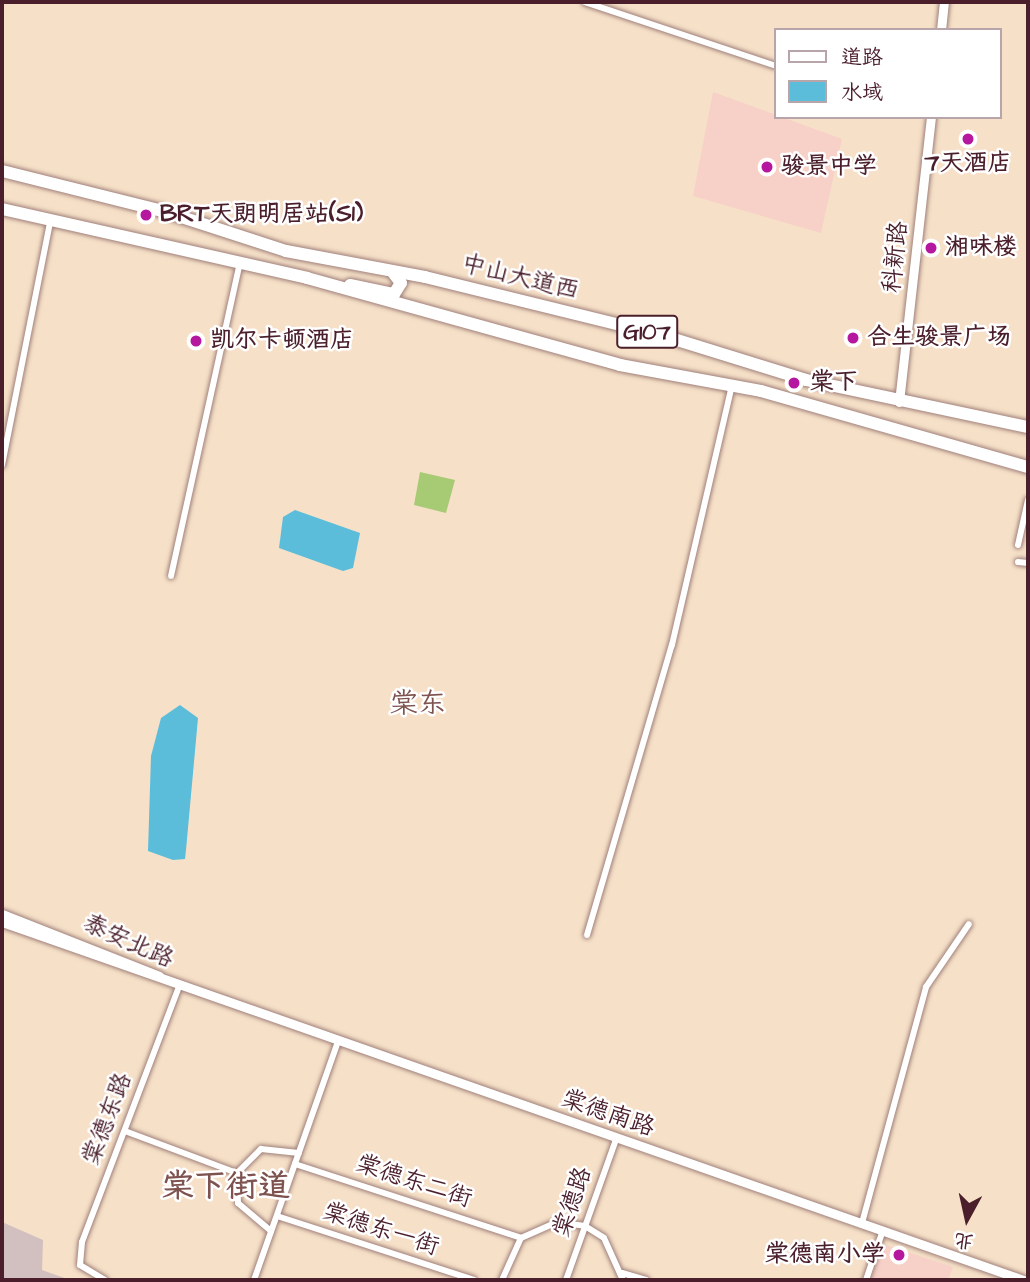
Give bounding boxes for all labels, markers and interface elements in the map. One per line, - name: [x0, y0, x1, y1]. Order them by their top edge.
- legend: [774, 28, 1002, 119]
- text: 道路: [841, 43, 883, 72]
- text: 水域: [841, 78, 883, 107]
- marker: 7天酒店: [960, 131, 976, 147]
- place label: 7天酒店: [925, 150, 1011, 178]
- place label: 骏景中学: [781, 153, 877, 181]
- marker: 骏景中学: [759, 159, 775, 175]
- place label: BRT天朗明居站(S1): [160, 201, 363, 229]
- marker: BRT天朗明居站(S1): [138, 207, 154, 223]
- street label: 科新路: [878, 220, 914, 294]
- place label: 湘味楼: [945, 234, 1017, 262]
- marker: 湘味楼: [923, 240, 939, 256]
- street label: 中山大道西: [458, 250, 582, 306]
- road number: G107: [616, 312, 678, 352]
- place label: 合生骏景广场: [867, 324, 1011, 352]
- place label: 凯尔卡顿酒店: [210, 327, 354, 355]
- marker: 合生骏景广场: [845, 330, 861, 346]
- marker: 凯尔卡顿酒店: [188, 333, 204, 349]
- place label: 棠下: [810, 369, 858, 397]
- marker: 棠下: [784, 373, 804, 393]
- district label: 棠东: [390, 687, 446, 721]
- street label: 泰安北路: [78, 909, 178, 975]
- street label: 棠德东路: [77, 1069, 139, 1169]
- street label: 棠德南路: [558, 1085, 658, 1143]
- street label: 棠德东二街: [352, 1150, 476, 1214]
- street label: 棠德路: [548, 1163, 598, 1241]
- district label: 棠下街道: [162, 1168, 290, 1206]
- north arrow: [932, 1184, 1002, 1254]
- street label: 棠德东一街: [319, 1198, 443, 1262]
- text: 北: [953, 1226, 975, 1255]
- place label: 棠德南小学: [765, 1241, 885, 1269]
- marker: 棠德南小学: [891, 1247, 907, 1263]

